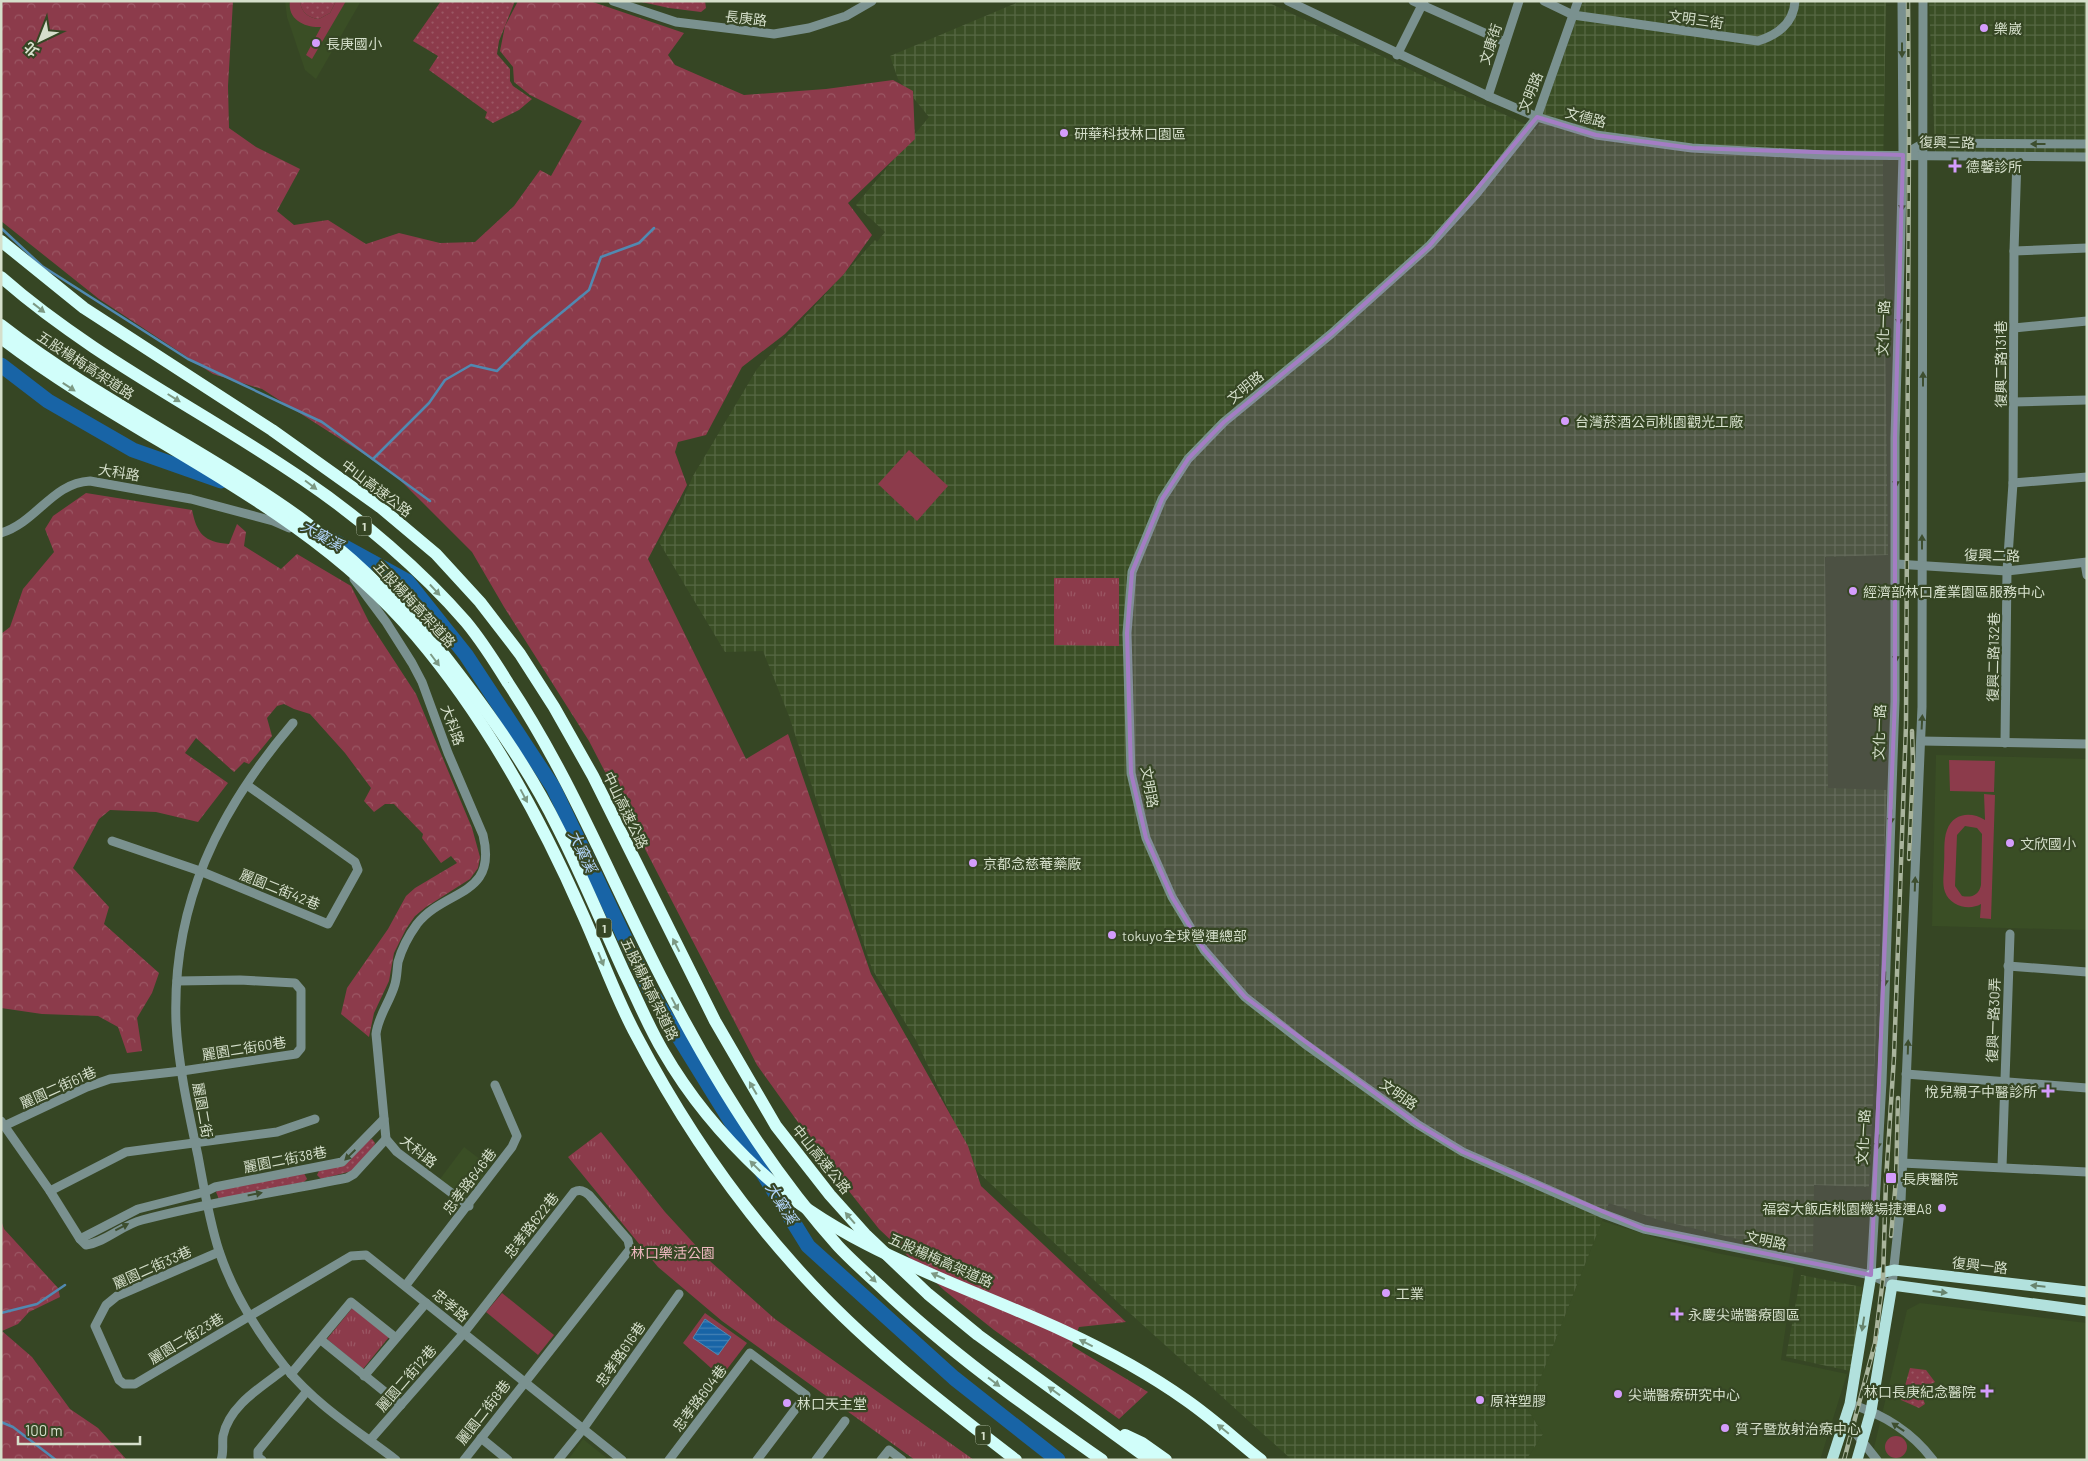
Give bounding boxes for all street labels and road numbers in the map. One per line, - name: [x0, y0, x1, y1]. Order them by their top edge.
- street label: 長庚路: [724, 7, 768, 29]
- street label: 文明三街: [1667, 7, 1725, 31]
- street label: 文康街: [1475, 21, 1505, 67]
- street label: 文明路: [1514, 69, 1546, 115]
- street label: 文德路: [1564, 103, 1608, 131]
- street label: 復興三路: [1919, 133, 1975, 151]
- street label: 文化一路: [1874, 300, 1892, 356]
- street label: 復興二路131巷: [1992, 321, 2009, 407]
- street label: 五股楊梅高架道路: [34, 327, 138, 403]
- street label: 文明路: [1223, 367, 1267, 407]
- street label: 中山高速公路: [338, 456, 416, 520]
- street label: 大科路: [97, 460, 141, 484]
- road number: 1: [356, 516, 372, 536]
- street label: 復興二路: [1964, 546, 2020, 564]
- street label: 五股楊梅高架道路: [371, 557, 459, 651]
- street label: 復興二路132巷: [1984, 612, 2002, 702]
- street label: 大科路: [438, 702, 468, 748]
- street label: 文化一路: [1870, 704, 1888, 760]
- street label: 文明路: [1138, 765, 1162, 809]
- street label: 中山高速公路: [600, 769, 652, 851]
- street label: 麗園二街42巷: [237, 865, 323, 913]
- road number: 1: [596, 918, 612, 938]
- street label: 五股楊梅高架道路: [618, 935, 682, 1043]
- street label: 復興一路30弄: [1983, 977, 2003, 1063]
- street label: 麗園二街60巷: [201, 1033, 287, 1063]
- street label: 麗園二街61巷: [17, 1063, 99, 1111]
- street label: 文明路: [1377, 1075, 1421, 1113]
- street label: 麗園二街: [190, 1081, 216, 1139]
- street label: 文化一路: [1853, 1109, 1873, 1165]
- street label: 中山高速公路: [789, 1121, 855, 1197]
- street label: 大科路: [397, 1131, 441, 1171]
- street label: 麗園二街38巷: [242, 1143, 328, 1175]
- street label: 忠孝路646巷: [439, 1145, 499, 1217]
- street label: 忠孝路622巷: [500, 1189, 562, 1261]
- street label: 文明路: [1744, 1227, 1788, 1253]
- street label: 五股楊梅高架道路: [886, 1229, 996, 1291]
- street label: 麗園二街33巷: [110, 1242, 194, 1292]
- street label: 復興一路: [1951, 1254, 2009, 1276]
- street label: 忠孝路: [429, 1285, 473, 1325]
- street label: 麗園二街23巷: [145, 1309, 227, 1367]
- street label: 忠孝路616巷: [592, 1318, 648, 1390]
- street label: 麗園二街12巷: [373, 1341, 439, 1415]
- street label: 忠孝路604巷: [668, 1361, 730, 1435]
- street label: 麗園二街8巷: [453, 1376, 513, 1448]
- road number: 1: [976, 1426, 990, 1444]

